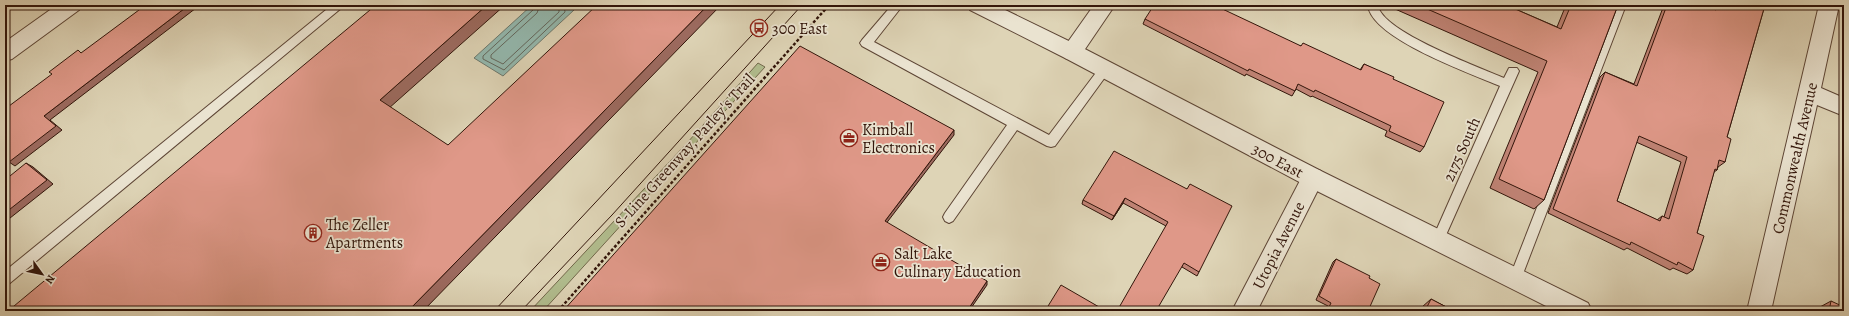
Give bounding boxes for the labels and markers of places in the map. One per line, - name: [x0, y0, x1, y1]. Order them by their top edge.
- bus stop icon: 300 East: [749, 18, 769, 38]
- place label: 300 East: [772, 18, 827, 40]
- place label: Kimball Electronics: [862, 119, 935, 159]
- office icon: Kimball Electronics: [839, 128, 859, 148]
- place label: The Zeller Apartments: [325, 214, 403, 254]
- building icon: The Zeller Apartments: [303, 223, 323, 243]
- place label: Salt Lake Culinary Education: [894, 243, 1021, 283]
- office icon: Salt Lake Culinary Education: [871, 252, 891, 272]

